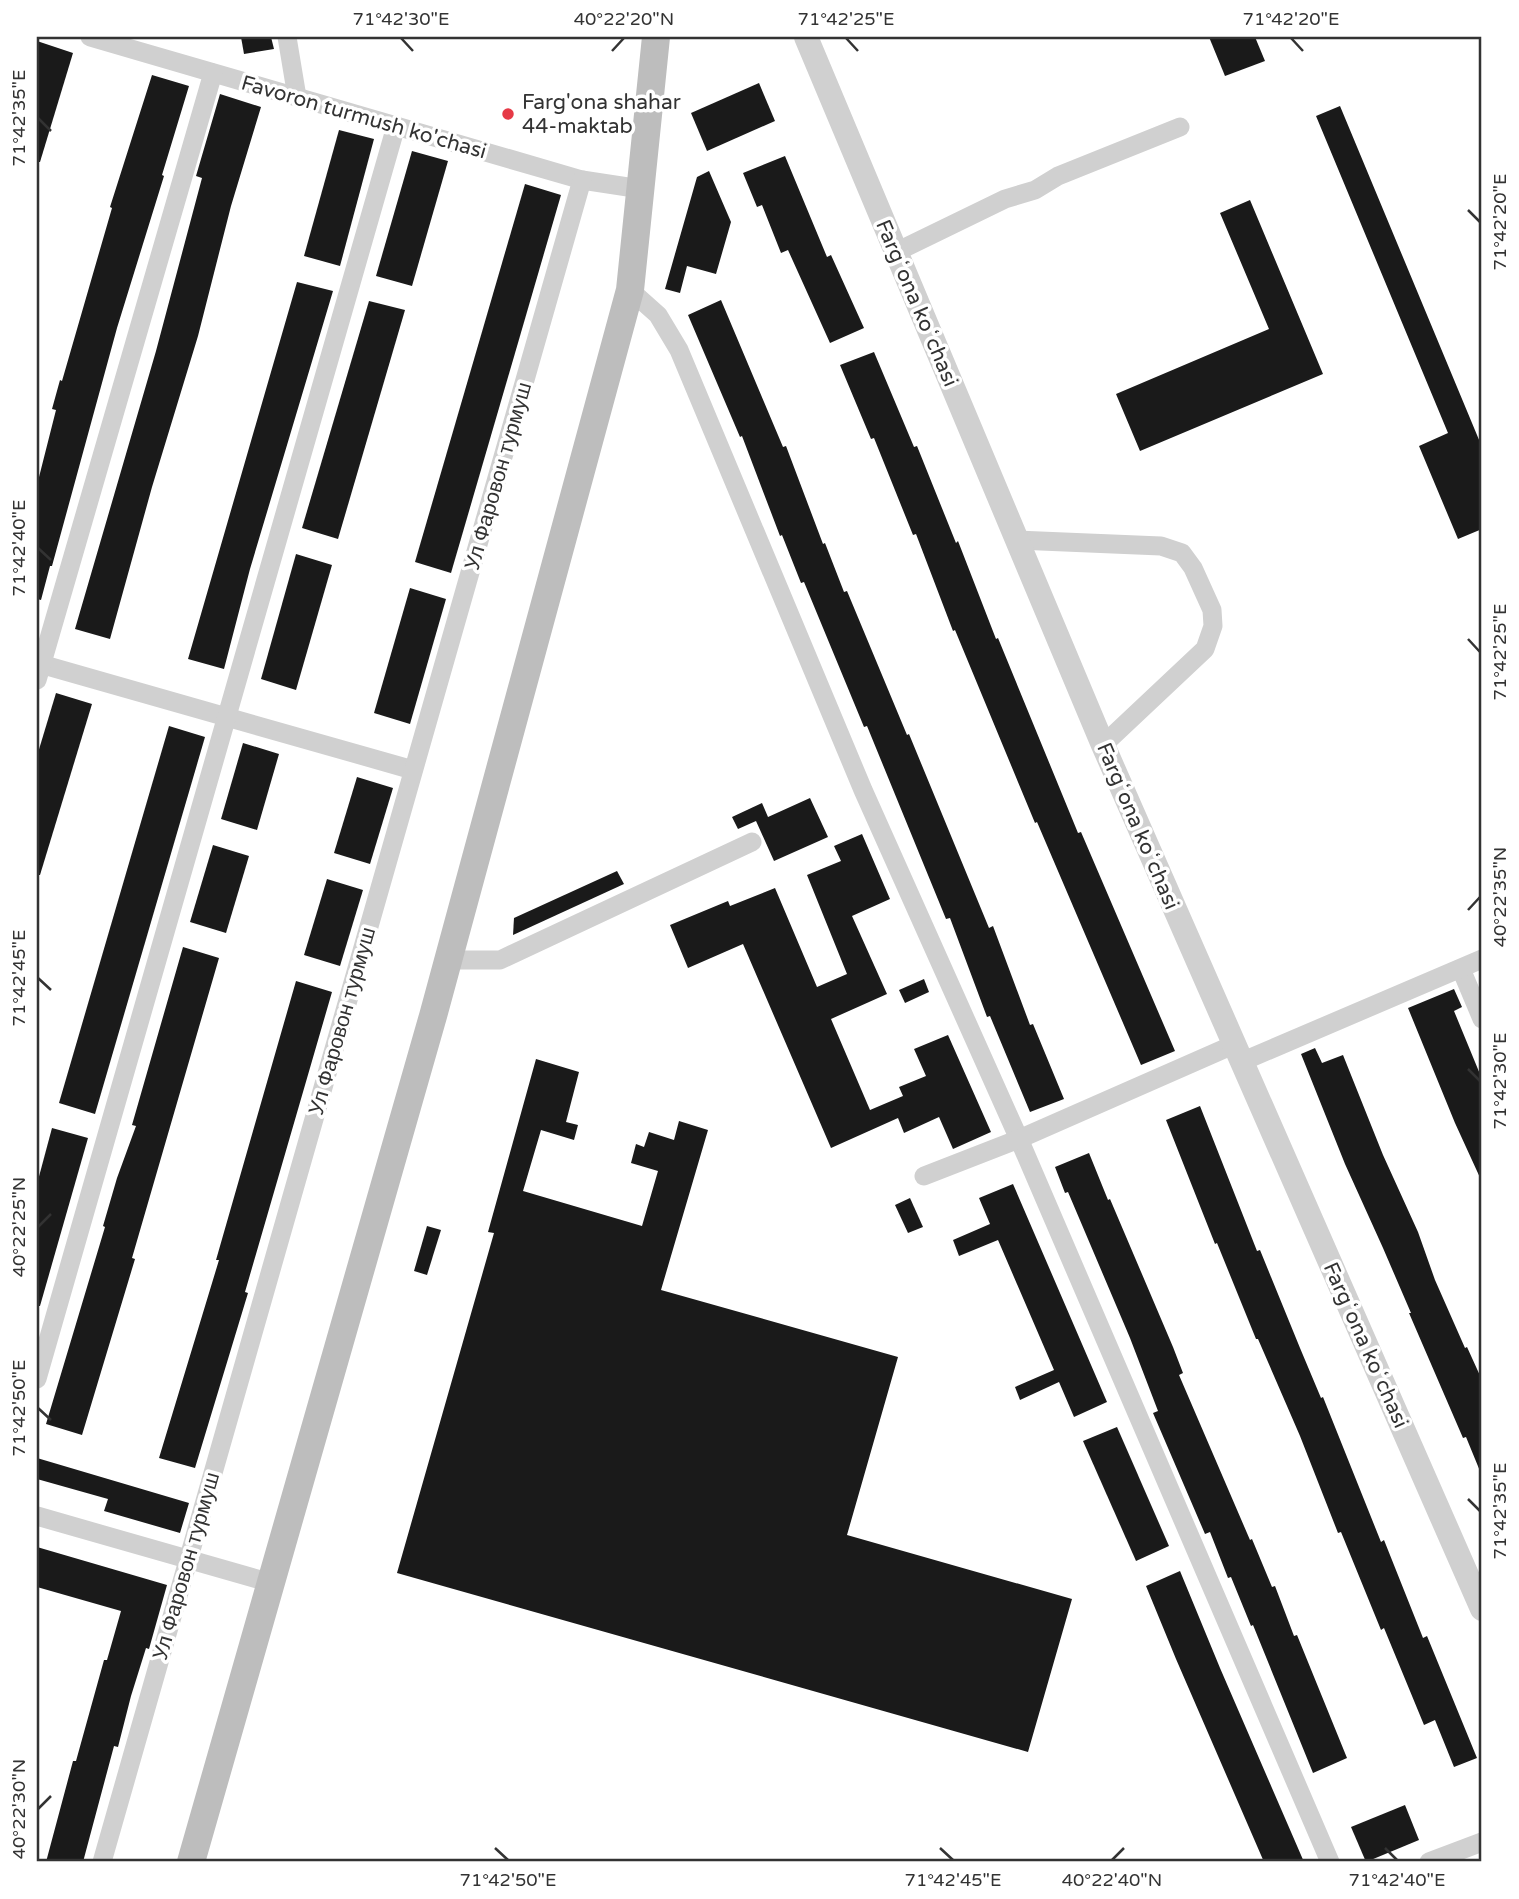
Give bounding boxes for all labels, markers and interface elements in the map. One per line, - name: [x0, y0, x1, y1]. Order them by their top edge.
- text: 71°42'30"E: [353, 8, 449, 30]
- text: 40°22'20"N: [574, 8, 674, 30]
- text: 71°42'25"E: [798, 8, 894, 30]
- text: 71°42'20"E: [1243, 8, 1339, 30]
- text: 71°42'35"E: [8, 70, 30, 166]
- street label: Favoron turmush ko'chasi: [238, 70, 489, 164]
- place label: Farg'ona shahar 44-maktab: [522, 90, 681, 139]
- marker: Farg'ona shahar 44-maktab: [500, 106, 516, 122]
- text: 71°42'20"E: [1489, 174, 1511, 270]
- street label: Fargʻona koʻchasi: [870, 216, 963, 390]
- street label: Ул Фаровон турмуш: [460, 379, 537, 573]
- text: 71°42'40"E: [8, 500, 30, 596]
- text: 71°42'25"E: [1489, 604, 1511, 700]
- street label: Fargʻona koʻchasi: [1091, 739, 1184, 913]
- text: 40°22'35"N: [1489, 847, 1511, 947]
- street label: Ул Фаровон турмуш: [304, 924, 381, 1118]
- text: 71°42'45"E: [8, 930, 30, 1026]
- text: 71°42'30"E: [1489, 1033, 1511, 1129]
- text: 40°22'25"N: [8, 1177, 30, 1277]
- street label: Fargʻona koʻchasi: [1318, 1258, 1413, 1432]
- text: 71°42'50"E: [8, 1360, 30, 1456]
- text: 71°42'35"E: [1489, 1463, 1511, 1559]
- street label: Ул Фаровон турмуш: [148, 1469, 225, 1663]
- text: 40°22'30"N: [8, 1759, 30, 1859]
- text: 71°42'50"E: [460, 1869, 556, 1891]
- text: 71°42'45"E: [905, 1869, 1001, 1891]
- text: 40°22'40"N: [1062, 1869, 1162, 1891]
- text: 71°42'40"E: [1349, 1869, 1445, 1891]

